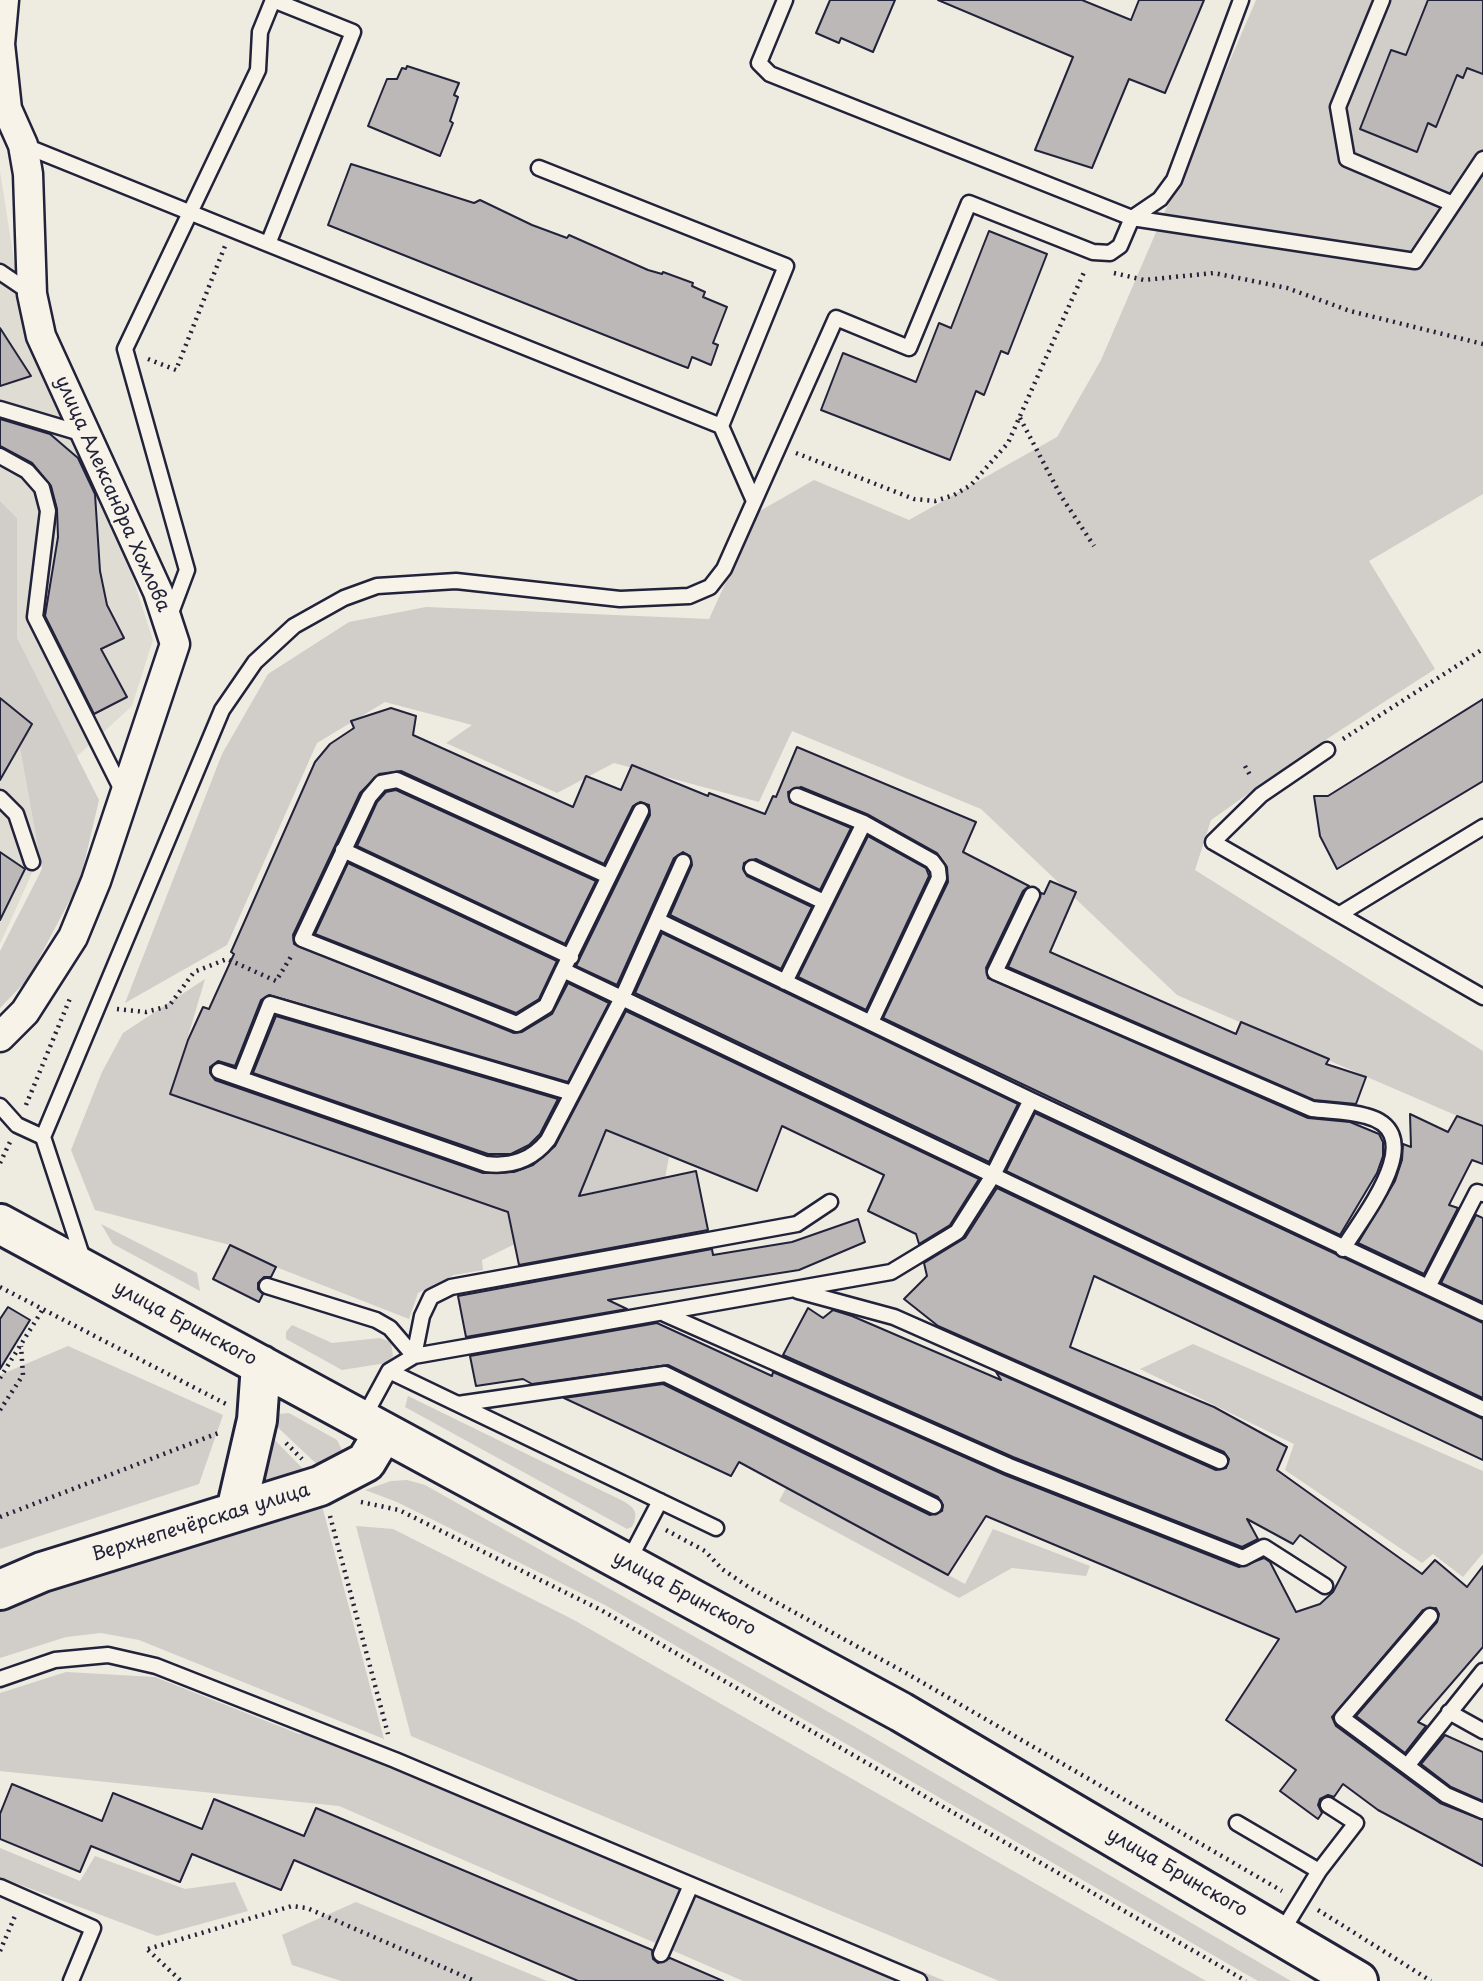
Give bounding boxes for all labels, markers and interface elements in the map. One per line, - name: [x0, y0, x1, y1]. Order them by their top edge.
- street label: улица Александра Хохлова: [49, 372, 175, 616]
- street label: улица Бринского: [110, 1277, 260, 1371]
- street label: Верхнепечёрская улица: [89, 1479, 313, 1567]
- street label: улица Бринского: [609, 1547, 759, 1641]
- street label: улица Бринского: [1103, 1823, 1251, 1923]

